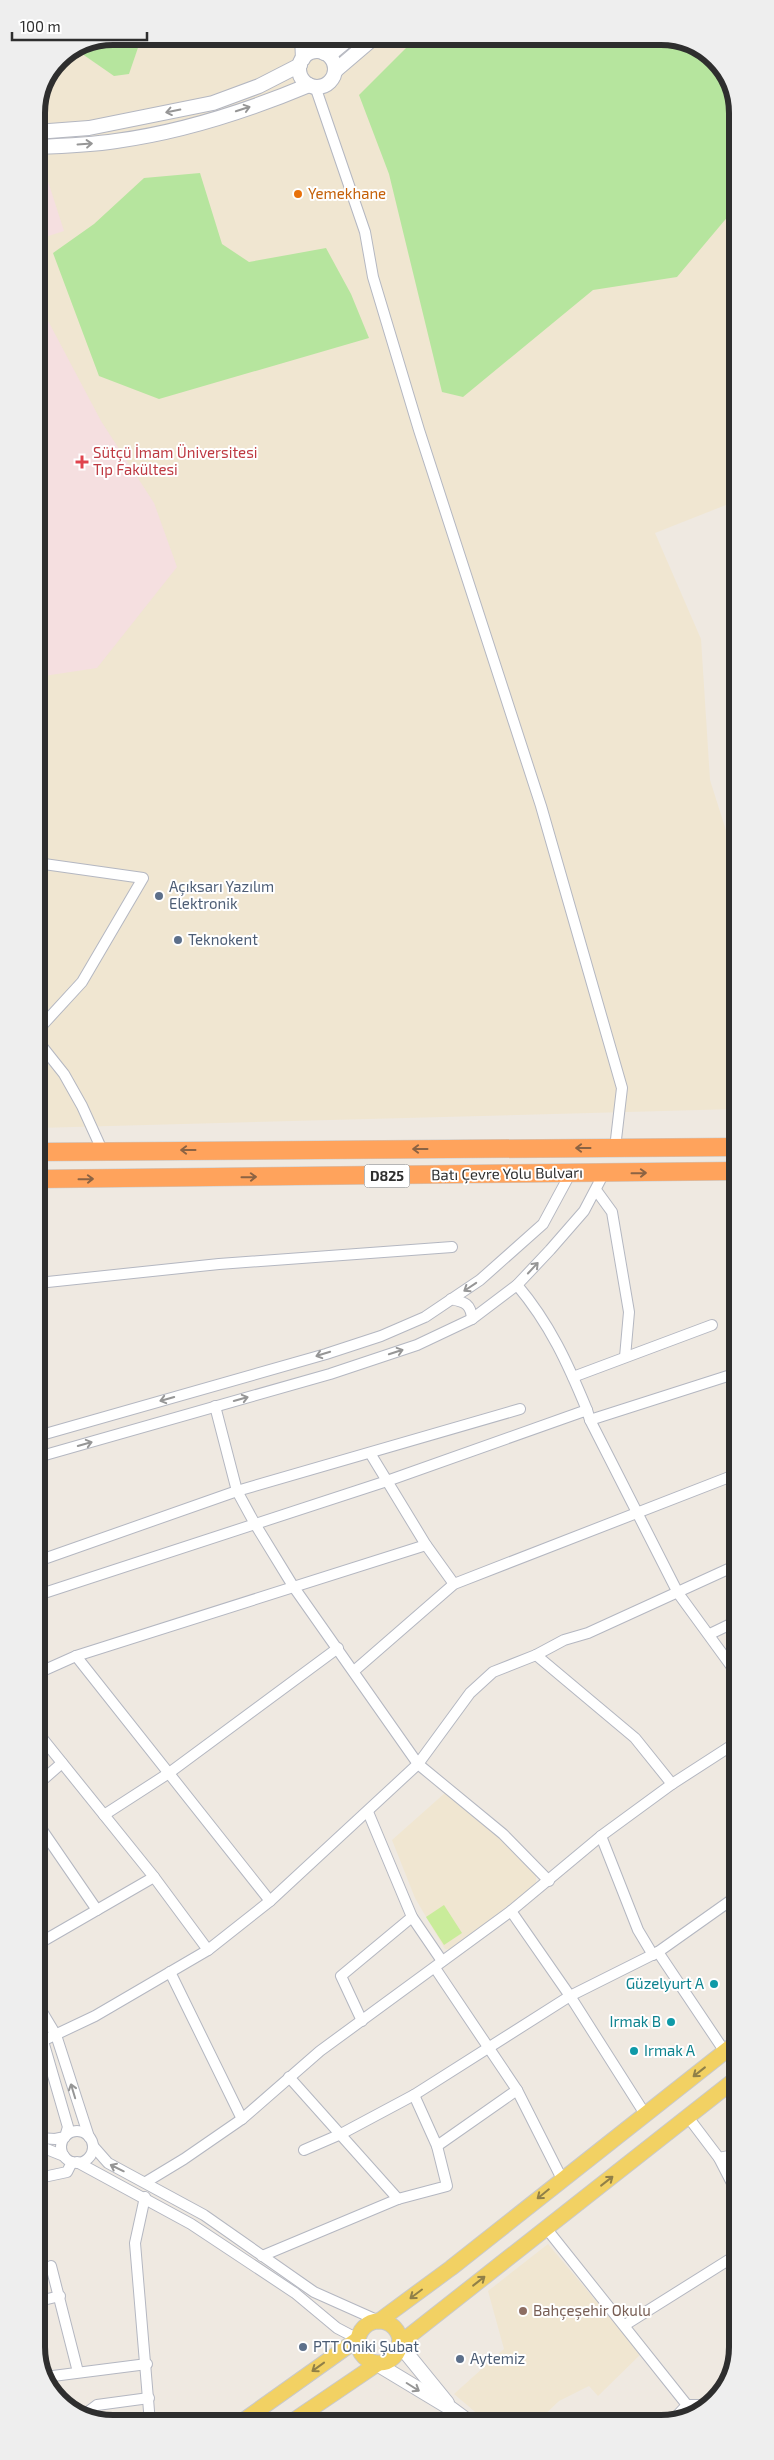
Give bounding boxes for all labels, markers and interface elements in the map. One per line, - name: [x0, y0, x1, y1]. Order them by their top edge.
- scale bar: [12, 10, 148, 42]
- text: 100 m: [20, 17, 61, 35]
- one-way arrow: [235, 104, 251, 114]
- one-way arrow: [166, 107, 182, 116]
- one-way arrow: [77, 139, 93, 148]
- place label: Yemekhane: [308, 184, 386, 202]
- marker: Yemekhane: [292, 188, 304, 200]
- place label: Sütçü İmam Üniversitesi Tıp Fakültesi: [93, 443, 258, 478]
- marker: Sütçü İmam Üniversitesi Tıp Fakültesi: [75, 455, 89, 469]
- place label: Açıksarı Yazılım Elektronik: [169, 877, 274, 912]
- marker: Açıksarı Yazılım Elektronik: [153, 890, 165, 902]
- place label: Teknokent: [188, 930, 258, 948]
- marker: Teknokent: [172, 934, 184, 946]
- one-way arrow: [575, 1143, 591, 1153]
- one-way arrow: [412, 1144, 428, 1154]
- one-way arrow: [180, 1145, 196, 1155]
- street label: Batı Çevre Yolu Bulvarı: [431, 1163, 583, 1184]
- road number: D825: [364, 1164, 410, 1188]
- one-way arrow: [630, 1168, 646, 1178]
- one-way arrow: [240, 1172, 256, 1182]
- one-way arrow: [78, 1174, 94, 1183]
- one-way arrow: [527, 1262, 539, 1275]
- one-way arrow: [463, 1282, 477, 1292]
- one-way arrow: [388, 1347, 404, 1356]
- one-way arrow: [315, 1350, 331, 1360]
- one-way arrow: [232, 1394, 248, 1404]
- one-way arrow: [159, 1395, 175, 1405]
- one-way arrow: [76, 1438, 92, 1448]
- place label: Güzelyurt A: [626, 1974, 705, 1992]
- marker: Güzelyurt A: [708, 1978, 720, 1990]
- place label: Irmak B: [610, 2012, 661, 2030]
- marker: Irmak B: [665, 2016, 677, 2028]
- place label: Irmak A: [644, 2041, 696, 2059]
- marker: Irmak A: [628, 2045, 640, 2057]
- one-way arrow: [693, 2067, 706, 2078]
- one-way arrow: [68, 2083, 77, 2099]
- one-way arrow: [110, 2162, 125, 2172]
- one-way arrow: [600, 2175, 613, 2186]
- one-way arrow: [537, 2188, 550, 2199]
- one-way arrow: [472, 2276, 486, 2286]
- one-way arrow: [410, 2289, 423, 2300]
- place label: Bahçeşehir Okulu: [533, 2301, 651, 2320]
- marker: Bahçeşehir Okulu: [517, 2305, 529, 2317]
- place label: PTT Oniki Şubat: [313, 2337, 419, 2356]
- marker: PTT Oniki Şubat: [297, 2341, 309, 2353]
- place label: Aytemiz: [470, 2349, 525, 2367]
- marker: Aytemiz: [454, 2353, 466, 2365]
- one-way arrow: [311, 2362, 325, 2372]
- one-way arrow: [405, 2382, 419, 2392]

